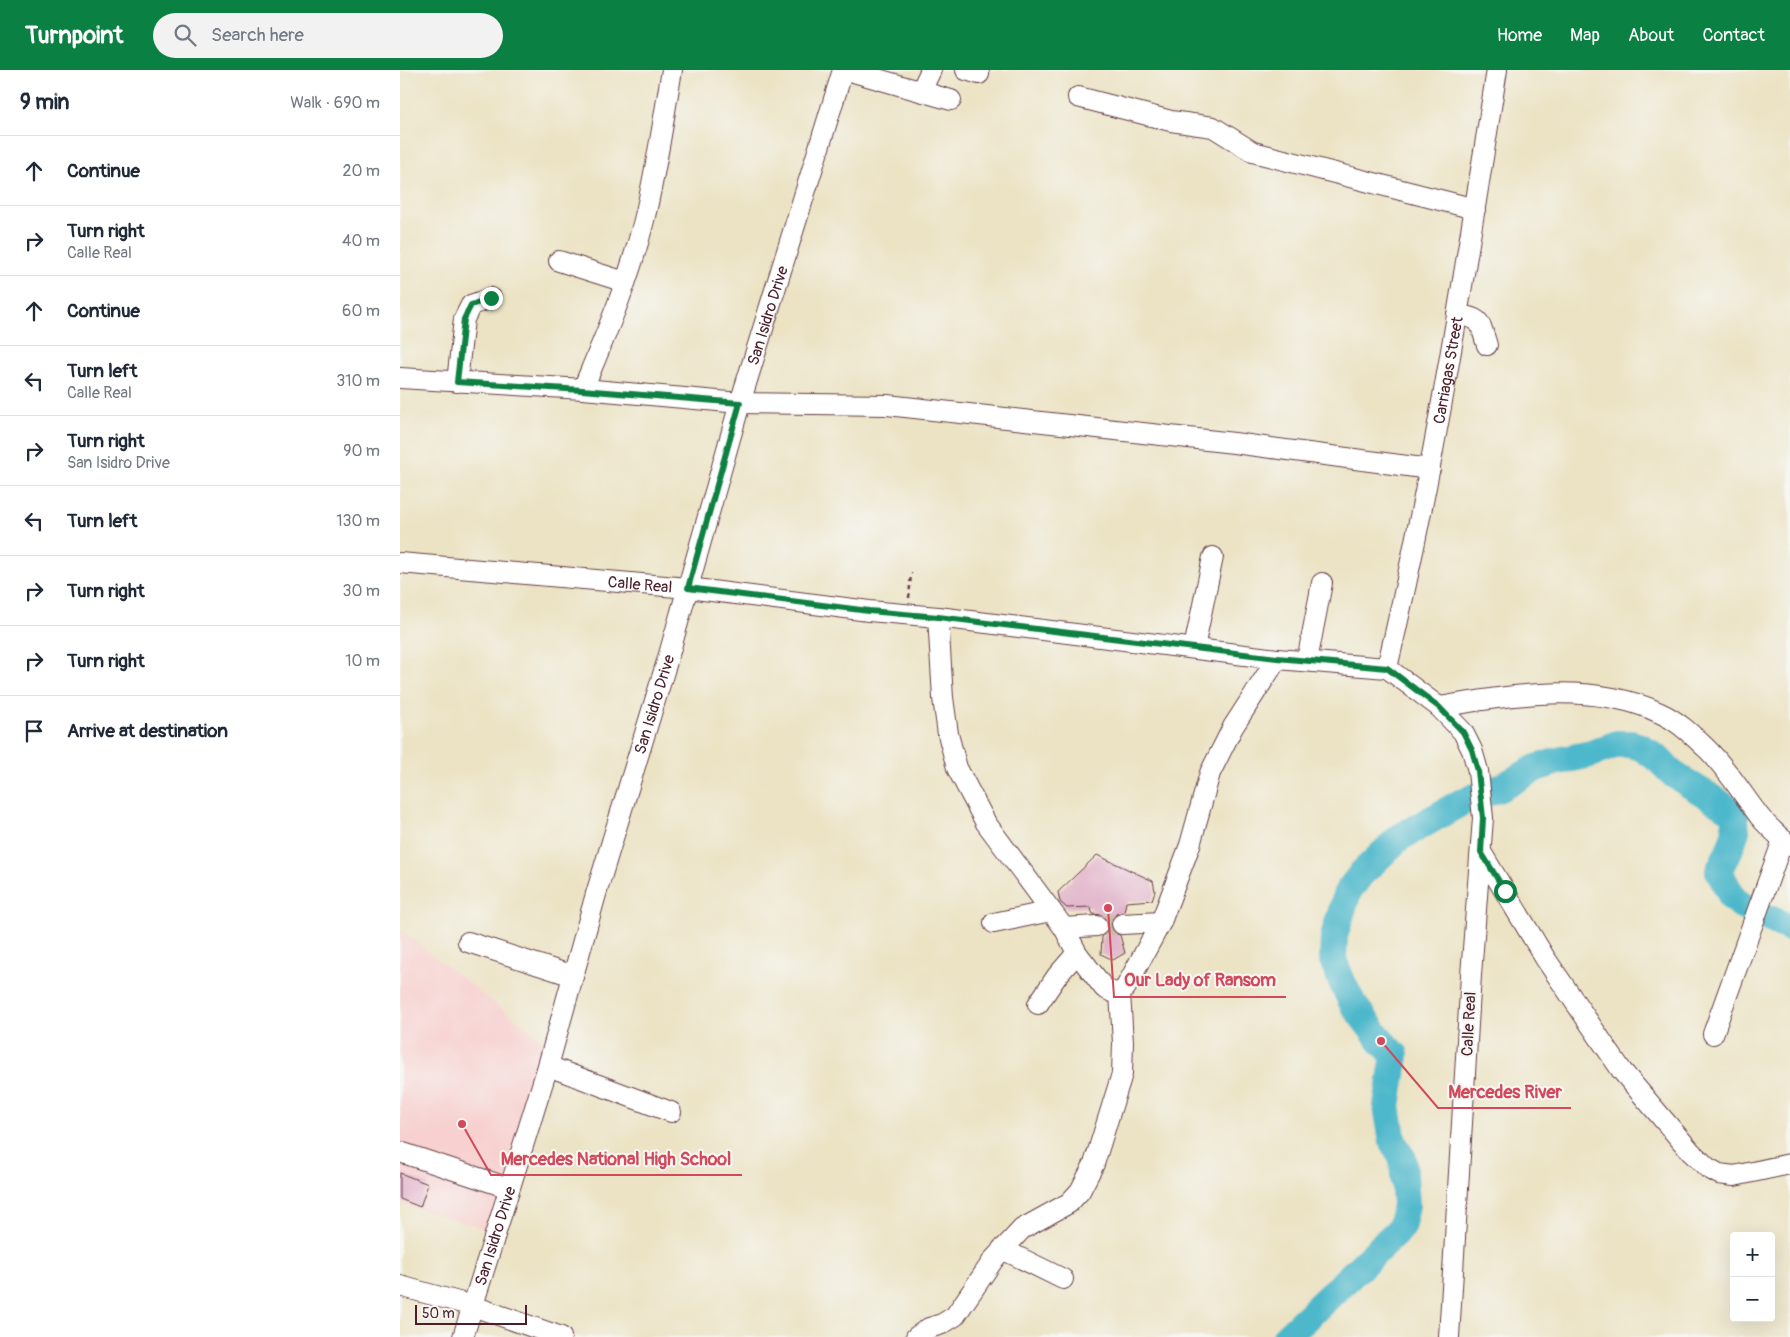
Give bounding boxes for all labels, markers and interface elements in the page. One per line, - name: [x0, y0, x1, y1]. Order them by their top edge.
- search box: [153, 13, 503, 58]
- text: Turnpoint: [25, 21, 123, 50]
- icon: search: [171, 21, 199, 49]
- text: Search here: [211, 23, 304, 47]
- text: Home: [1497, 24, 1542, 47]
- text: Map: [1570, 24, 1600, 47]
- text: About: [1628, 24, 1674, 47]
- text: Contact: [1702, 24, 1765, 47]
- text: 9 min: [20, 89, 69, 116]
- text: Walk · 690 m: [290, 93, 380, 113]
- icon: ahead: [20, 157, 48, 185]
- text: Continue: [67, 159, 140, 183]
- text: 20 m: [342, 161, 380, 181]
- text: Turn right: [67, 219, 145, 243]
- icon: right: [20, 227, 48, 255]
- text: 40 m: [342, 231, 380, 251]
- text: Calle Real: [67, 243, 132, 263]
- street label: San Isidro Drive: [743, 263, 793, 368]
- route end: [480, 287, 503, 310]
- icon: ahead: [20, 297, 48, 325]
- text: Continue: [67, 299, 140, 323]
- text: 60 m: [342, 301, 380, 321]
- street label: Carriagas Street: [1429, 315, 1468, 426]
- text: Turn left: [67, 359, 137, 383]
- icon: left: [20, 367, 48, 395]
- text: 310 m: [336, 371, 380, 391]
- text: Calle Real: [67, 383, 132, 403]
- text: Turn right: [67, 429, 145, 453]
- icon: right: [20, 437, 48, 465]
- text: 90 m: [343, 441, 380, 461]
- text: San Isidro Drive: [67, 453, 170, 473]
- icon: left: [20, 507, 48, 535]
- text: Turn left: [67, 509, 137, 533]
- text: 130 m: [336, 511, 380, 531]
- street label: Calle Real: [607, 572, 673, 598]
- icon: right: [20, 577, 48, 605]
- text: Turn right: [67, 579, 145, 603]
- text: 30 m: [342, 581, 380, 601]
- icon: right: [20, 647, 48, 675]
- text: Turn right: [67, 649, 145, 673]
- text: 10 m: [345, 651, 380, 671]
- street label: San Isidro Drive: [630, 652, 679, 757]
- icon: arrive: [20, 717, 48, 745]
- text: Arrive at destination: [67, 719, 228, 743]
- route start: [1494, 880, 1517, 903]
- callout: Our Lady of Ransom: [1114, 964, 1286, 997]
- text: Our Lady of Ransom: [1124, 969, 1276, 992]
- street label: Calle Real: [1457, 991, 1481, 1057]
- callout: Mercedes River: [1438, 1075, 1571, 1108]
- text: Mercedes River: [1448, 1081, 1562, 1104]
- callout: Mercedes National High School: [491, 1142, 742, 1175]
- text: Mercedes National High School: [501, 1148, 731, 1171]
- street label: San Isidro Drive: [471, 1184, 521, 1288]
- map controls: [1730, 1232, 1775, 1322]
- button: +: [1730, 1232, 1775, 1277]
- button: −: [1730, 1277, 1775, 1322]
- scale bar: [415, 1302, 528, 1325]
- text: 50 m: [422, 1305, 455, 1322]

